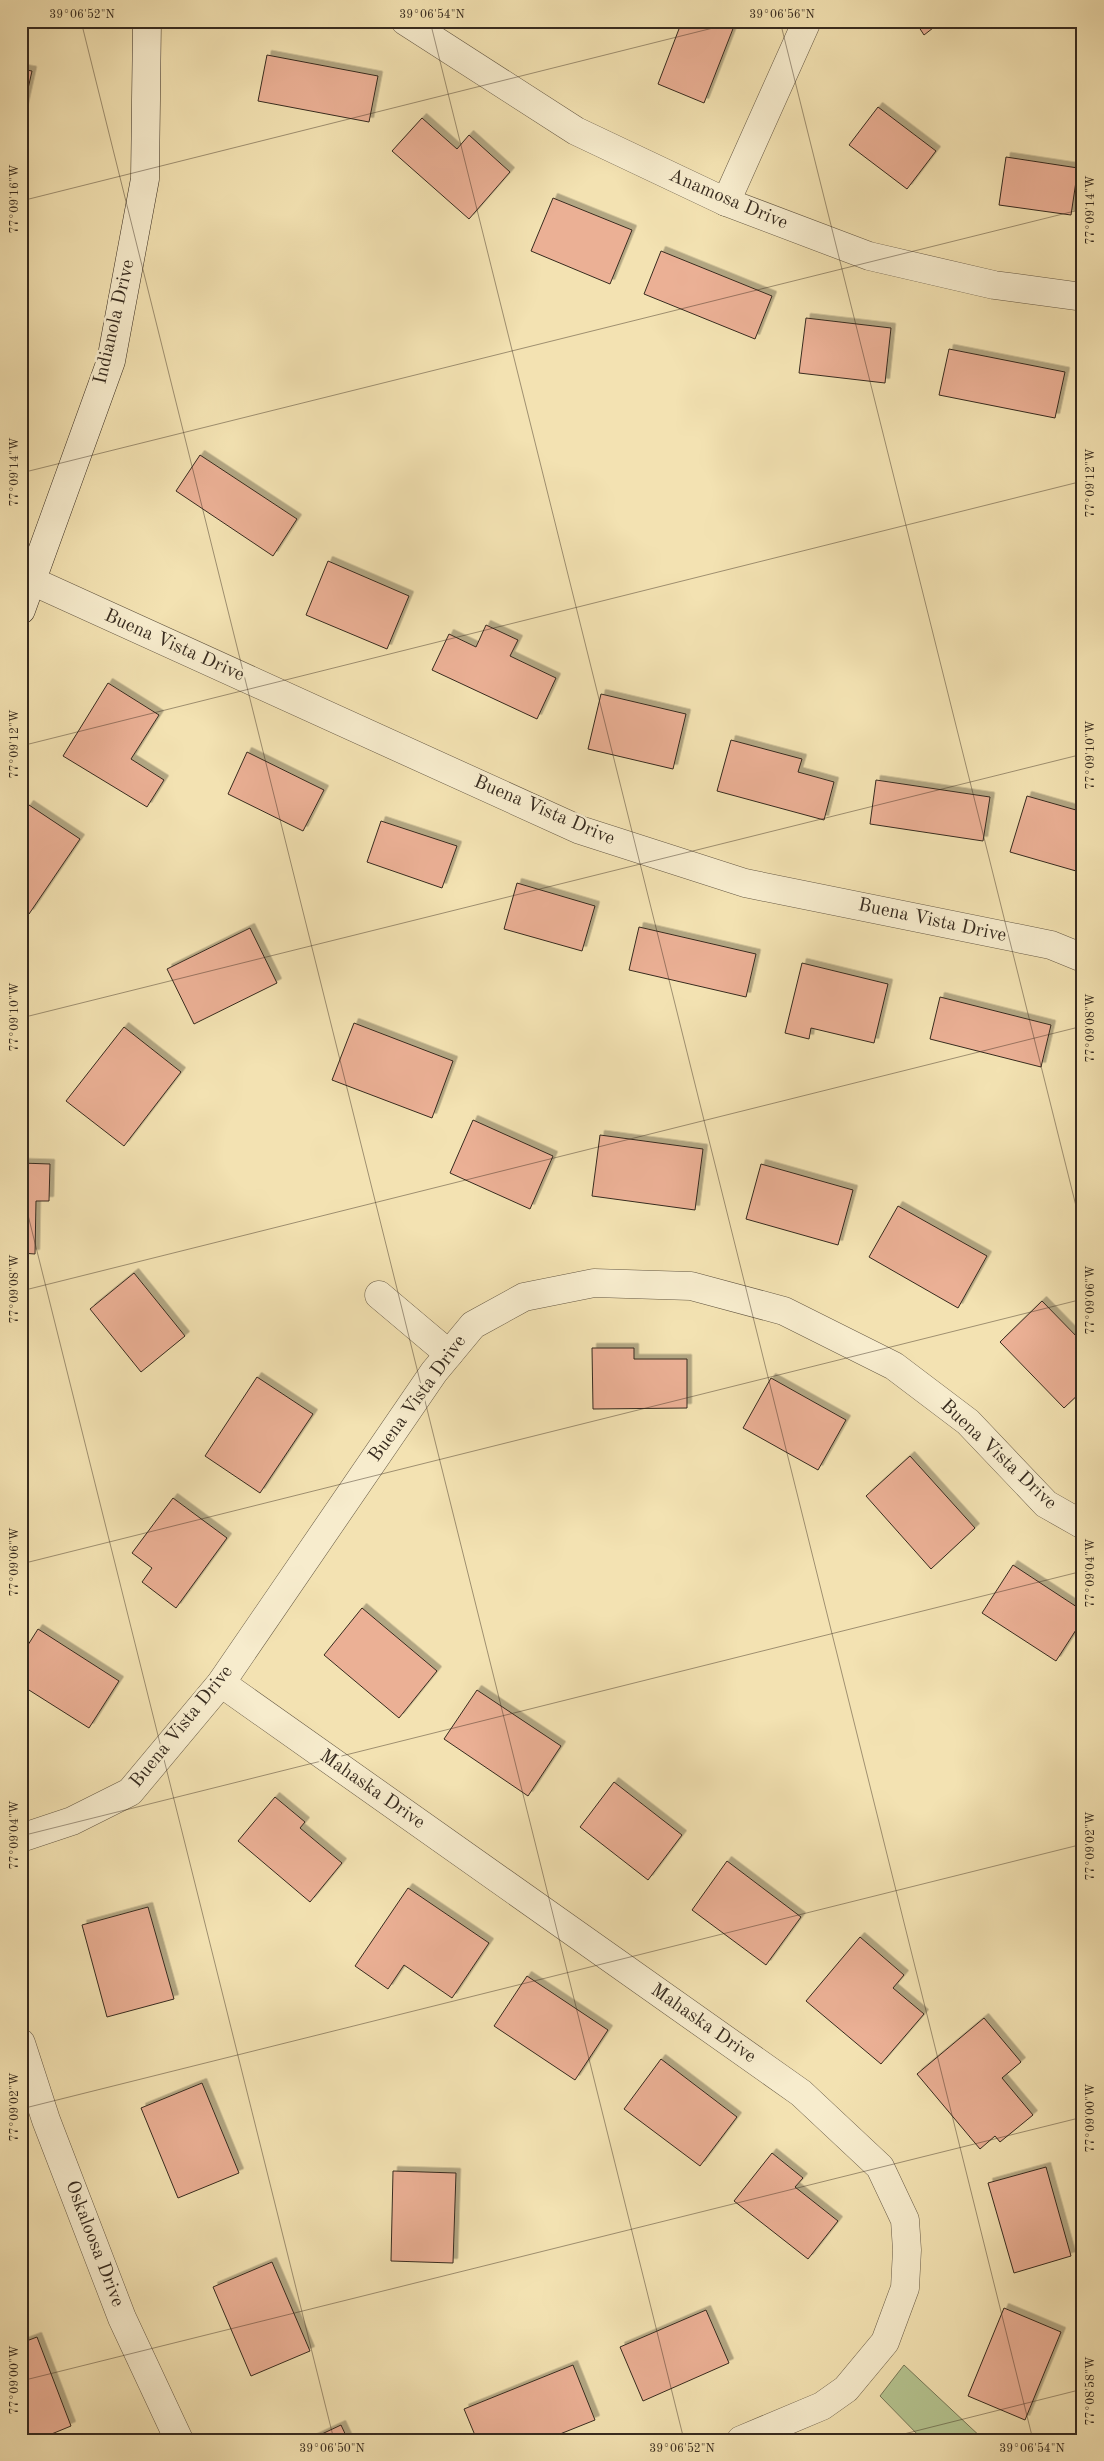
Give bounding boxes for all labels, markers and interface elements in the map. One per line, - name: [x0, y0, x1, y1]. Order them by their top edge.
- text: 39°06'52"N: [49, 8, 115, 21]
- text: 39°06'54"N: [399, 8, 465, 21]
- text: 39°06'56"N: [749, 8, 815, 21]
- text: 77°09'16"W: [9, 164, 21, 234]
- street label: Anamosa Drive: [666, 166, 790, 234]
- text: 77°09'14"W: [1085, 175, 1097, 245]
- street label: Indianola Drive: [91, 258, 139, 386]
- text: 77°09'14"W: [9, 437, 21, 507]
- text: 77°09'12"W: [1085, 448, 1097, 518]
- street label: Buena Vista Drive: [101, 607, 247, 685]
- text: 77°09'12"W: [9, 709, 21, 779]
- text: 77°09'10"W: [1085, 720, 1097, 790]
- street label: Buena Vista Drive: [471, 773, 617, 849]
- street label: Buena Vista Drive: [856, 896, 1008, 946]
- text: 77°09'10"W: [9, 982, 21, 1052]
- text: 77°09'08"W: [1085, 993, 1097, 1063]
- text: 77°09'08"W: [9, 1254, 21, 1324]
- text: 77°09'06"W: [1085, 1265, 1097, 1335]
- street label: Buena Vista Drive: [366, 1332, 470, 1466]
- street label: Buena Vista Drive: [936, 1397, 1060, 1513]
- text: 77°09'06"W: [9, 1527, 21, 1597]
- text: 77°09'04"W: [1085, 1538, 1097, 1608]
- street label: Buena Vista Drive: [127, 1662, 237, 1792]
- street label: Mahaska Drive: [316, 1747, 428, 1833]
- text: 77°09'04"W: [9, 1800, 21, 1870]
- text: 77°09'02"W: [1085, 1811, 1097, 1881]
- street label: Mahaska Drive: [647, 1981, 759, 2067]
- text: 77°09'02"W: [9, 2072, 21, 2142]
- text: 77°09'00"W: [1085, 2083, 1097, 2153]
- street label: Oskaloosa Drive: [61, 2178, 127, 2310]
- text: 77°09'00"W: [9, 2345, 21, 2415]
- text: 77°08'58"W: [1084, 2356, 1097, 2426]
- text: 39°06'50"N: [299, 2442, 365, 2455]
- text: 39°06'52"N: [649, 2442, 715, 2455]
- text: 39°06'54"N: [999, 2442, 1065, 2455]

